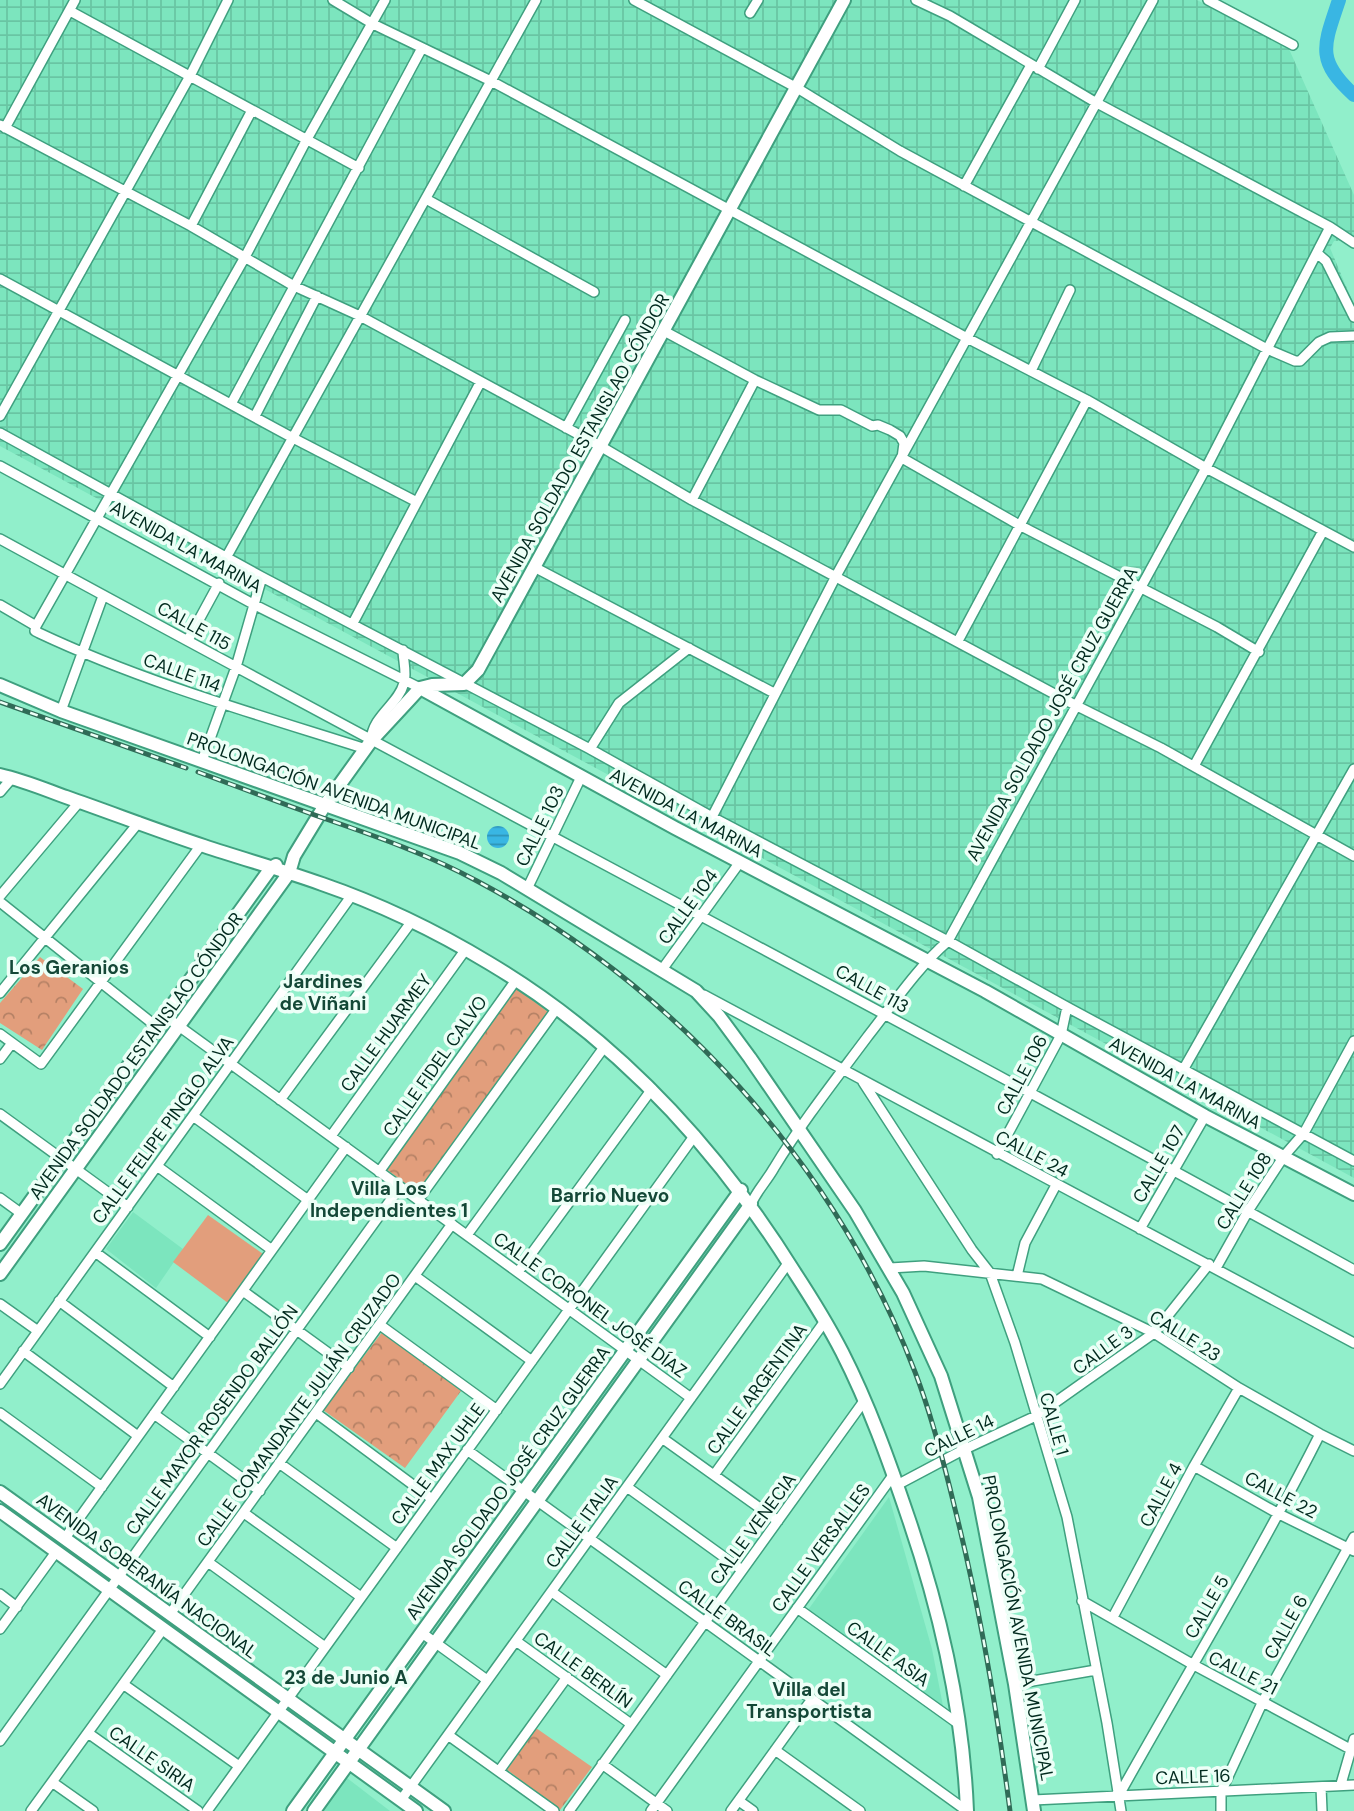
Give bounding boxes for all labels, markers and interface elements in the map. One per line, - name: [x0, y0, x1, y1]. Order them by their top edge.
- street label: AVENIDA SOLDADO ESTANISLAO CÓNDOR: [485, 289, 675, 607]
- street label: AVENIDA LA MARINA: [106, 495, 266, 599]
- street label: AVENIDA SOLDADO JOSÉ CRUZ GUERRA: [961, 563, 1143, 865]
- street label: CALLE 115: [153, 596, 235, 656]
- street label: CALLE 114: [140, 648, 224, 698]
- street label: PROLONGACIÓN AVENIDA MUNICIPAL: [184, 727, 484, 855]
- street label: AVENIDA LA MARINA: [605, 763, 767, 863]
- street label: CALLE 103: [510, 782, 570, 870]
- street label: CALLE 104: [653, 865, 723, 949]
- street label: AVENIDA SOLDADO ESTANISLAO CÓNDOR: [24, 908, 248, 1204]
- district label: Los Geranios: [9, 955, 129, 980]
- street label: CALLE 113: [831, 959, 913, 1019]
- district label: Jardines de Viñani: [280, 969, 366, 1016]
- street label: CALLE HUARMEY: [335, 969, 437, 1097]
- street label: CALLE FIDEL CALVO: [377, 991, 493, 1141]
- street label: CALLE FELIPE PINGLO ALVA: [87, 1031, 239, 1229]
- street label: CALLE 106: [991, 1031, 1053, 1119]
- street label: AVENIDA LA MARINA: [1105, 1031, 1265, 1135]
- street label: CALLE 107: [1127, 1121, 1191, 1207]
- street label: CALLE 24: [991, 1125, 1073, 1183]
- street label: CALLE 108: [1211, 1148, 1277, 1234]
- district label: Villa Los Independientes 1: [310, 1176, 468, 1223]
- district label: Barrio Nuevo: [551, 1183, 669, 1208]
- street label: CALLE CORONEL JOSÉ DÍAZ: [489, 1227, 691, 1383]
- street label: CALLE COMANDANTE JULIÁN CRUZADO: [191, 1268, 407, 1552]
- street label: CALLE MAYOR ROSENDO BALLÓN: [120, 1300, 304, 1540]
- street label: CALLE 23: [1145, 1305, 1225, 1367]
- street label: CALLE ARGENTINA: [701, 1319, 813, 1459]
- street label: CALLE 3: [1068, 1320, 1138, 1380]
- street label: AVENIDA SOLDADO JOSÉ CRUZ GUERRA: [400, 1341, 616, 1625]
- street label: CALLE 1: [1034, 1390, 1074, 1458]
- street label: CALLE MAX UHLE: [386, 1398, 490, 1530]
- street label: CALLE 14: [920, 1409, 998, 1463]
- street label: CALLE 4: [1134, 1459, 1188, 1531]
- street label: CALLE 22: [1240, 1466, 1322, 1524]
- street label: CALLE VENECIA: [704, 1468, 802, 1590]
- street label: CALLE ITALIA: [540, 1471, 624, 1573]
- street label: PROLONGACIÓN AVENIDA MUNICIPAL: [977, 1473, 1059, 1783]
- street label: CALLE VERSALLES: [766, 1479, 876, 1617]
- street label: AVENIDA SOBERANÍA NACIONAL: [32, 1488, 262, 1664]
- street label: CALLE 5: [1179, 1571, 1235, 1643]
- street label: CALLE BRASIL: [673, 1574, 781, 1662]
- street label: CALLE 6: [1259, 1591, 1313, 1663]
- street label: CALLE ASIA: [842, 1616, 934, 1692]
- street label: CALLE BERLÍN: [529, 1626, 637, 1714]
- street label: CALLE 21: [1204, 1645, 1282, 1701]
- district label: 23 de Junio A: [284, 1665, 408, 1690]
- district label: Villa del Transportista: [746, 1677, 872, 1724]
- street label: CALLE SIRIA: [104, 1720, 200, 1798]
- street label: CALLE 16: [1155, 1764, 1231, 1790]

